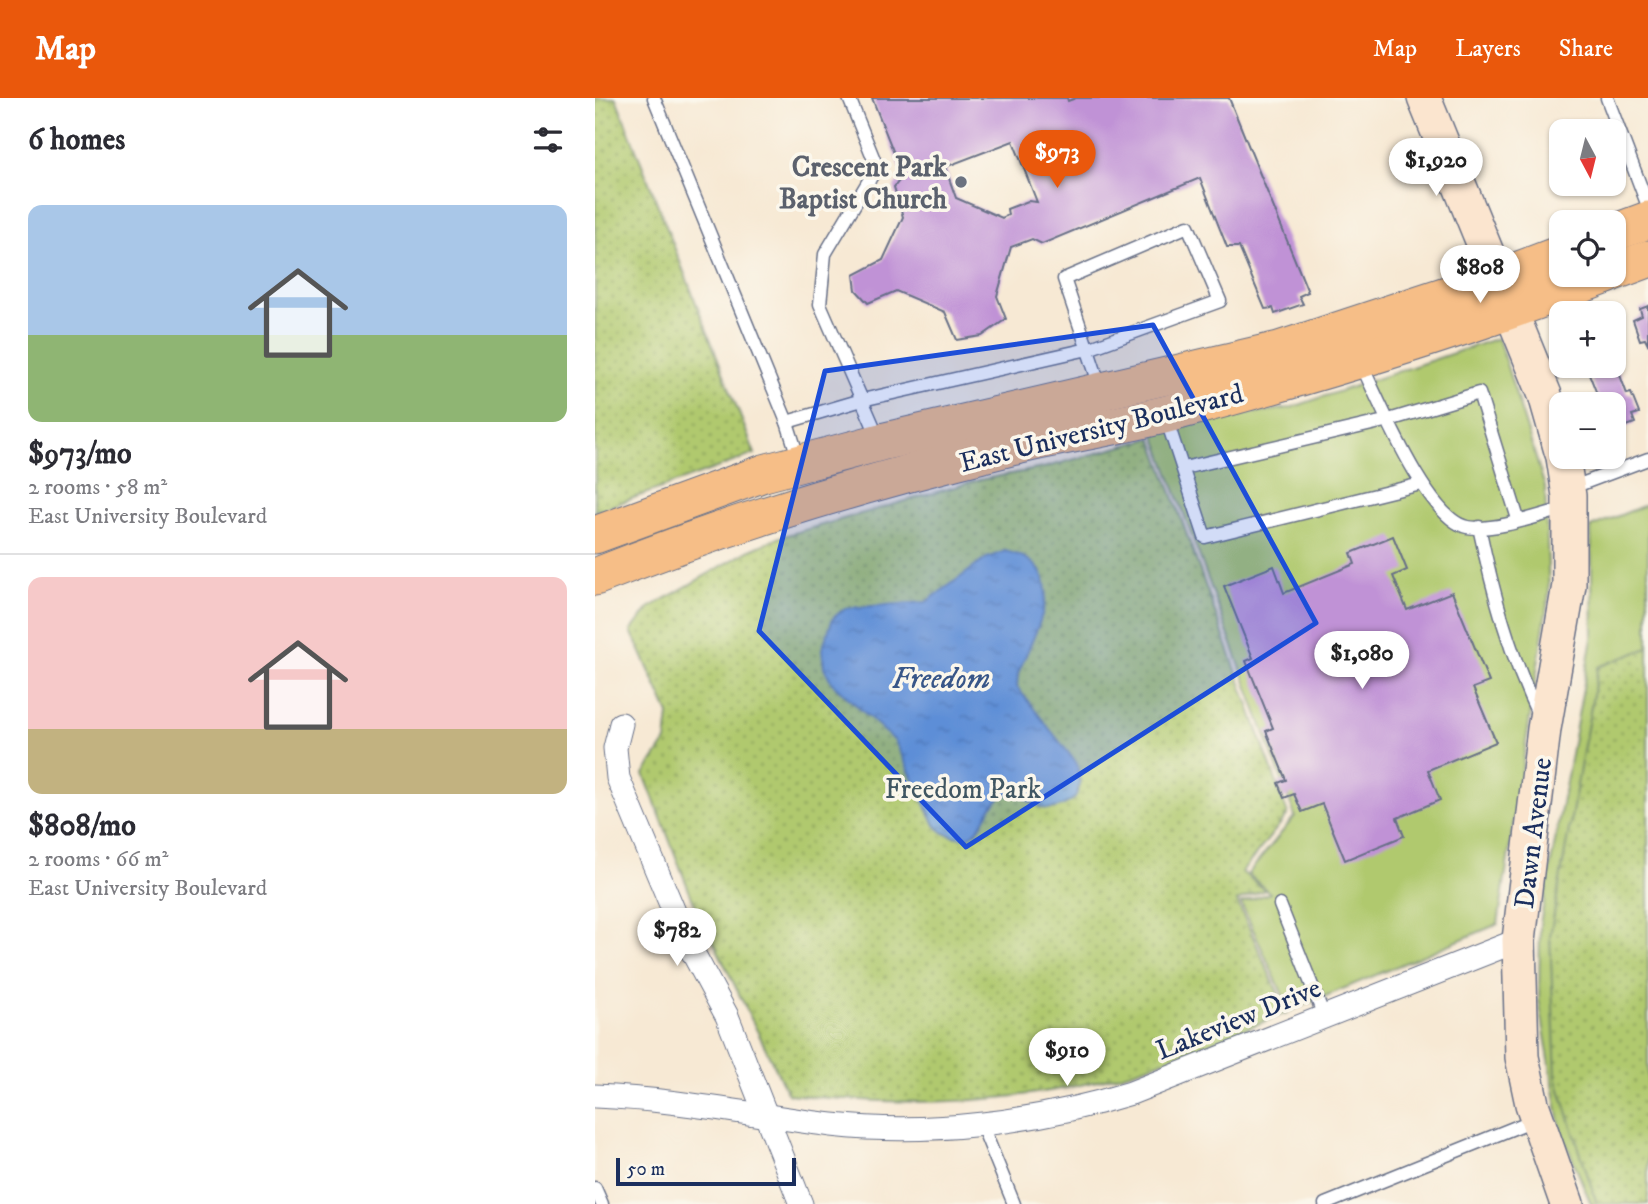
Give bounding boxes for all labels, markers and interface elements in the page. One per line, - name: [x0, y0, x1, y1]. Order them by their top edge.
- text: Map: [35, 29, 96, 70]
- text: Map: [1373, 34, 1417, 64]
- text: Layers: [1455, 34, 1521, 64]
- text: Share: [1559, 34, 1613, 64]
- north arrow: [1549, 119, 1626, 196]
- map controls: [1549, 119, 1626, 469]
- icon: filters: [529, 121, 567, 159]
- text: 6 homes: [28, 122, 125, 159]
- pin: $973: [1016, 130, 1098, 190]
- text: $973: [1035, 138, 1079, 167]
- pin: $1,920: [1379, 139, 1493, 198]
- text: $1,920: [1405, 146, 1467, 175]
- place label: Crescent Park Baptist Church: [779, 150, 948, 217]
- marker: Crescent Park Baptist Church: [953, 174, 969, 190]
- button: locate: [1549, 210, 1626, 287]
- pin: $808: [1439, 246, 1521, 305]
- icon: home: [235, 250, 361, 376]
- text: $808: [1456, 253, 1504, 282]
- button: +: [1549, 301, 1626, 378]
- street label: East University Boulevard: [956, 376, 1247, 481]
- button: −: [1549, 392, 1626, 469]
- text: $973/mo: [28, 436, 132, 473]
- text: 2 rooms · 58 m²: [28, 473, 167, 502]
- text: East University Boulevard: [28, 502, 267, 531]
- icon: home: [235, 622, 361, 748]
- pin: $1,080: [1305, 632, 1419, 691]
- text: $1,080: [1330, 639, 1394, 668]
- water label: Freedom: [892, 661, 990, 698]
- street label: Dawn Avenue: [1507, 756, 1560, 911]
- park label: Freedom Park: [885, 772, 1041, 807]
- text: $808/mo: [28, 808, 136, 845]
- text: 2 rooms · 66 m²: [28, 845, 168, 874]
- text: East University Boulevard: [28, 874, 267, 903]
- pin: $782: [636, 908, 718, 968]
- text: $782: [653, 916, 701, 945]
- street label: Lakeview Drive: [1151, 970, 1326, 1068]
- pin: $910: [1026, 1028, 1108, 1088]
- text: $910: [1045, 1036, 1089, 1065]
- scale bar: [616, 1155, 796, 1187]
- text: 50 m: [627, 1158, 665, 1181]

